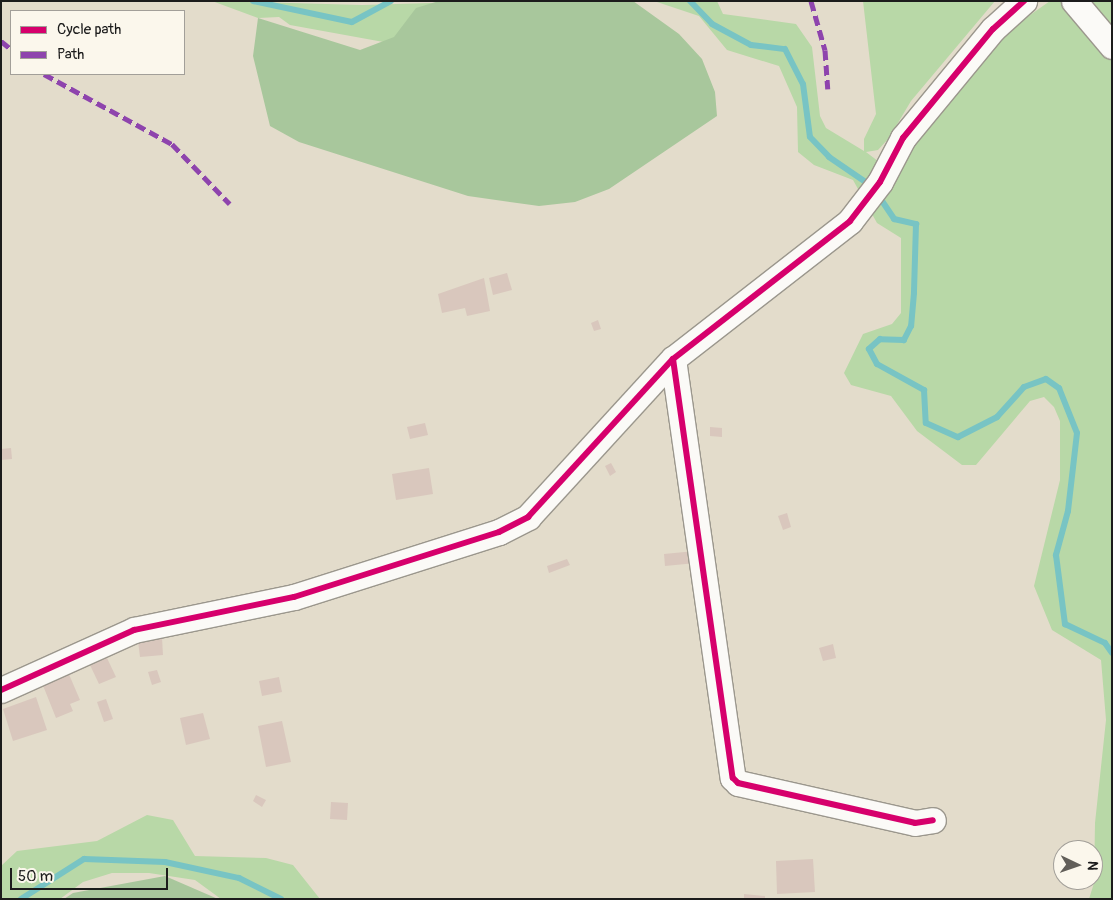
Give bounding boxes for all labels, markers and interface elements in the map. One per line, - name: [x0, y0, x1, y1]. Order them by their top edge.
- legend: [10, 10, 185, 75]
- text: Cycle path: [57, 20, 121, 39]
- text: Path: [57, 45, 84, 64]
- north arrow: [1053, 840, 1103, 890]
- scale bar: [12, 858, 170, 890]
- text: N: [1084, 861, 1101, 871]
- text: 50 m: [18, 867, 53, 886]

